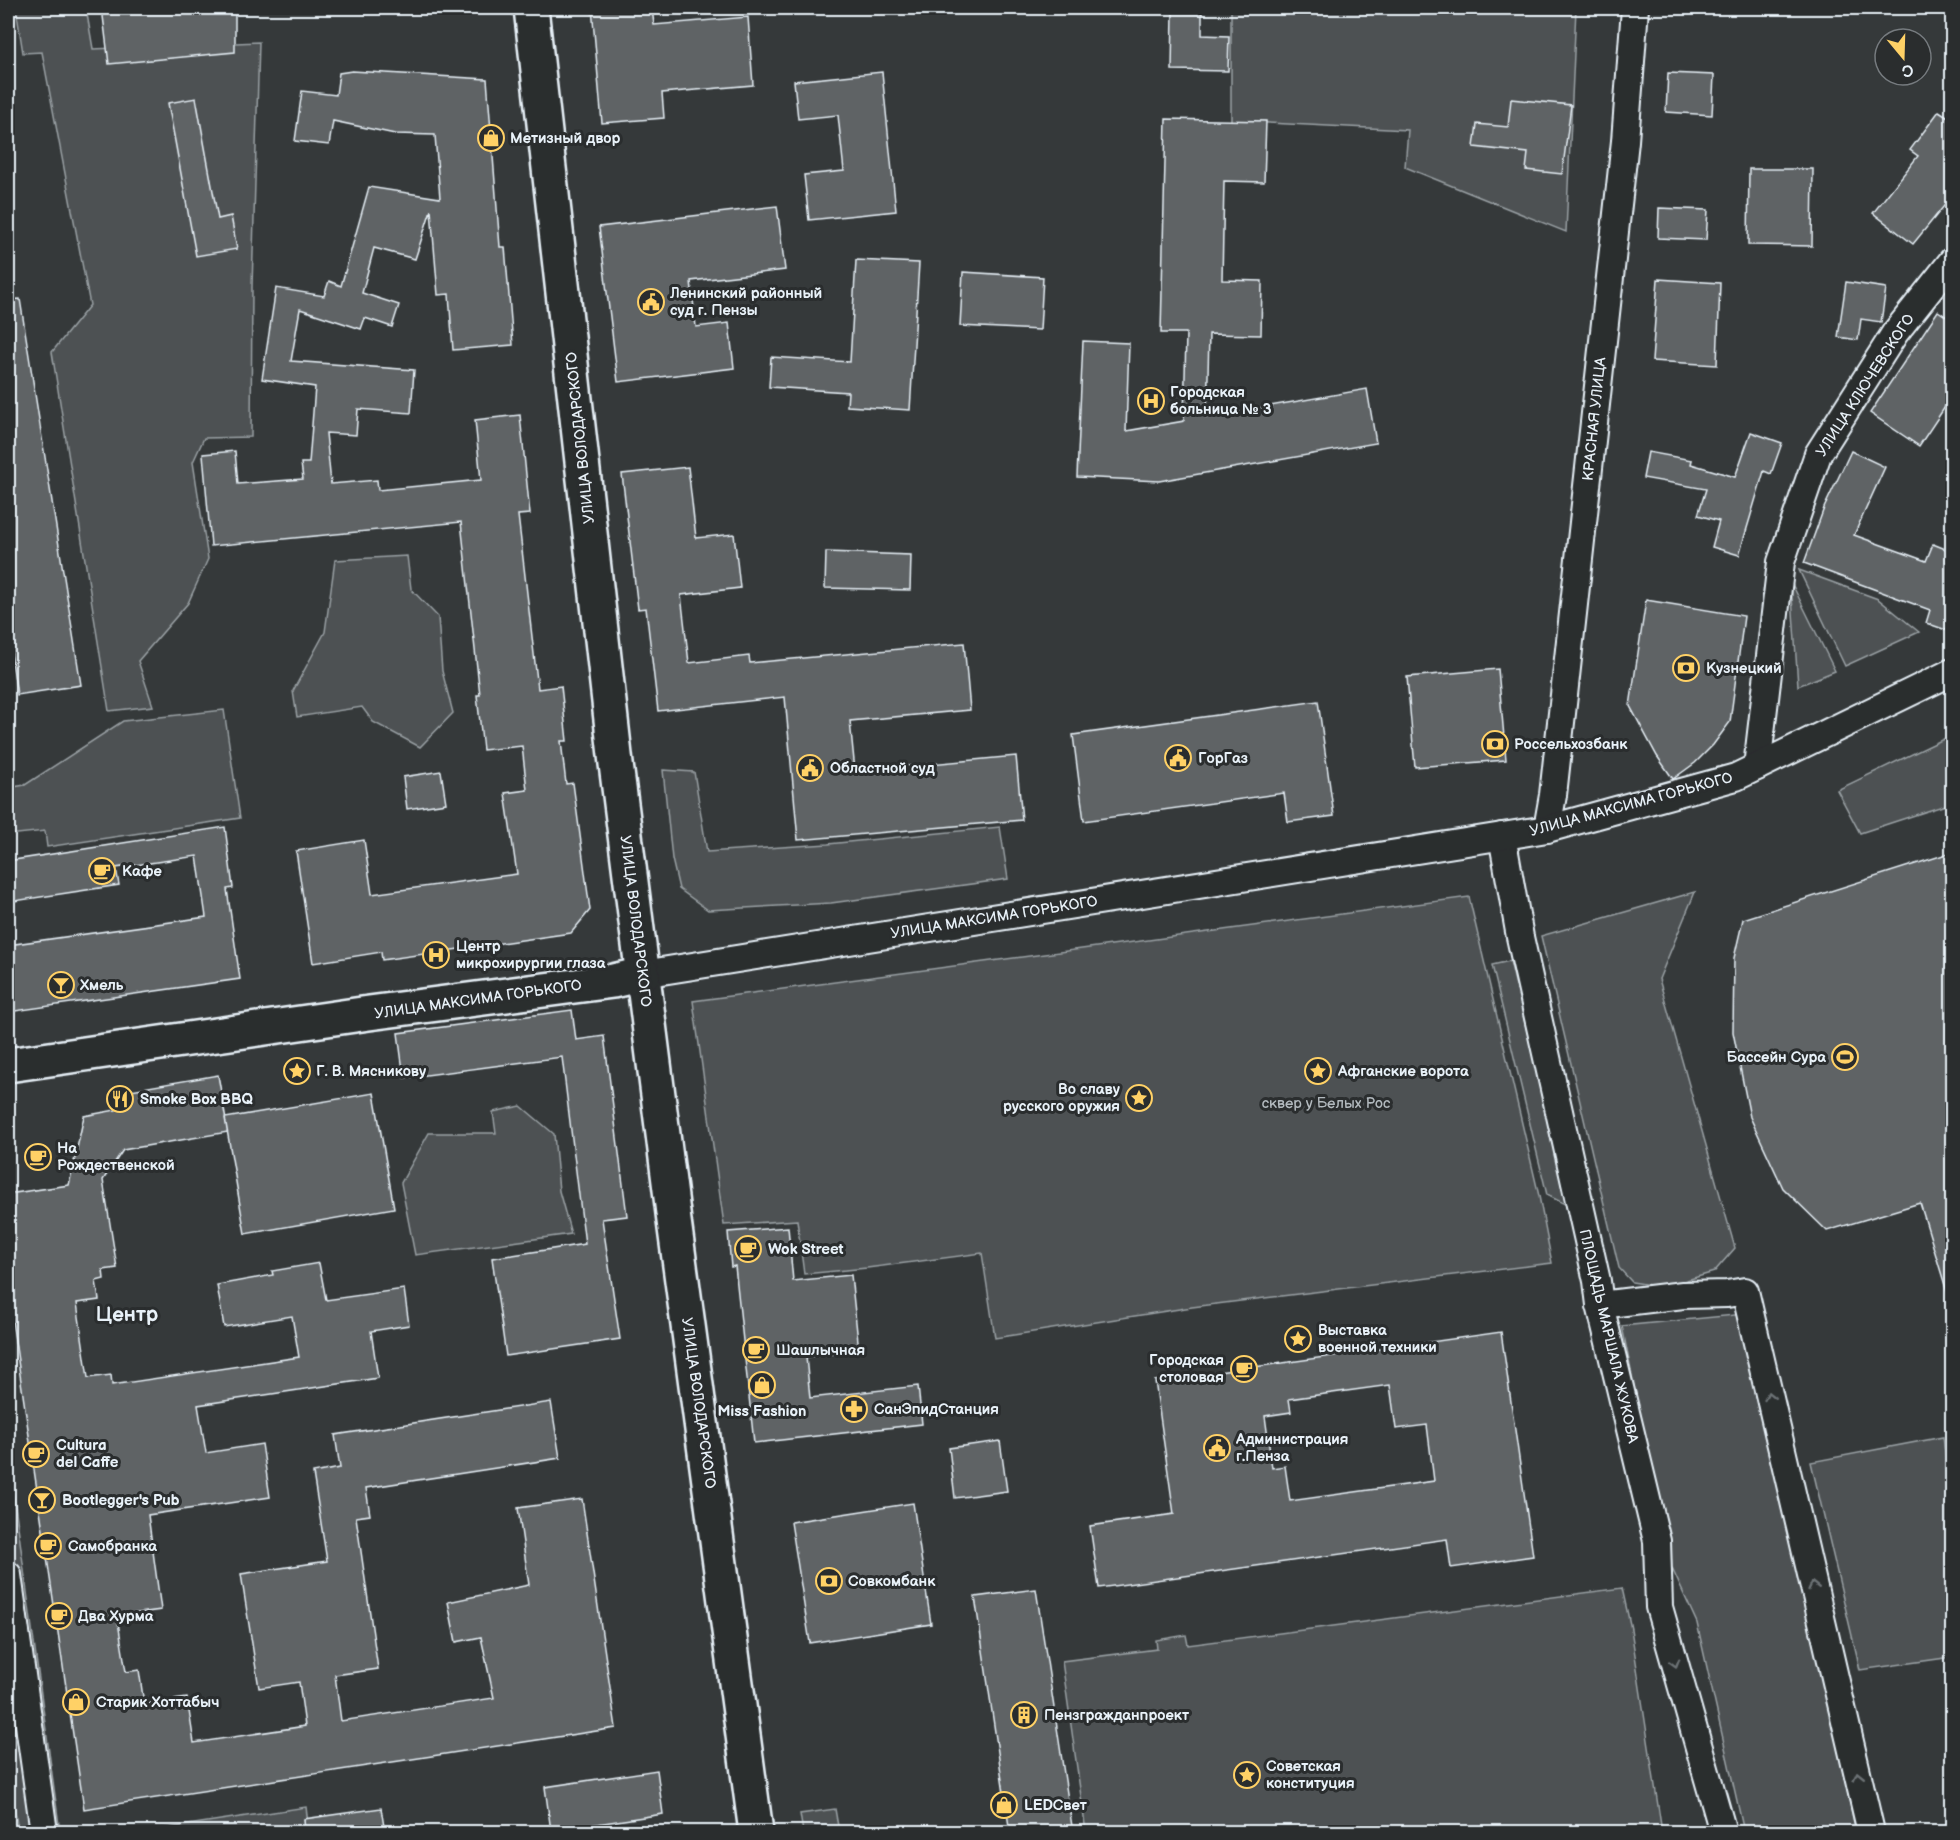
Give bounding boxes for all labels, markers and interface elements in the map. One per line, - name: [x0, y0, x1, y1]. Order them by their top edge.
- north arrow: [1873, 27, 1933, 87]
- text: С: [1899, 59, 1916, 81]
- shop icon: Метизный двор: [476, 123, 506, 153]
- place label: Метизный двор: [510, 129, 621, 148]
- place label: Ленинский районный суд г. Пензы: [669, 284, 822, 320]
- public building icon: Ленинский районный суд г. Пензы: [636, 287, 666, 317]
- street label: УЛИЦА КЛЮЧЕВСКОГО: [1812, 310, 1919, 460]
- street label: УЛИЦА ВОЛОДАРСКОГО: [562, 351, 599, 525]
- street label: КРАСНАЯ УЛИЦА: [1579, 355, 1611, 482]
- place label: Городская больница № 3: [1170, 383, 1272, 419]
- hospital icon: Городская больница № 3: [1136, 386, 1166, 416]
- bank icon: Кузнецкий: [1671, 653, 1701, 683]
- place label: Кузнецкий: [1706, 659, 1782, 678]
- bank icon: Россельхозбанк: [1480, 729, 1510, 759]
- place label: Россельхозбанк: [1514, 735, 1628, 754]
- public building icon: ГорГаз: [1163, 743, 1193, 773]
- place label: ГорГаз: [1198, 749, 1248, 768]
- public building icon: Областной суд: [795, 753, 825, 783]
- place label: Областной суд: [830, 759, 935, 778]
- street label: УЛИЦА МАКСИМА ГОРЬКОГО: [1528, 768, 1735, 841]
- street label: УЛИЦА ВОЛОДАРСКОГО: [616, 834, 655, 1008]
- cafe icon: Кафе: [87, 856, 117, 886]
- place label: Кафе: [122, 862, 162, 881]
- street label: УЛИЦА МАКСИМА ГОРЬКОГО: [889, 892, 1099, 943]
- place label: Центр микрохирургии глаза: [456, 937, 606, 973]
- hospital icon: Центр микрохирургии глаза: [421, 940, 451, 970]
- bar icon: Хмель: [46, 970, 76, 1000]
- place label: Хмель: [79, 976, 124, 995]
- street label: УЛИЦА МАКСИМА ГОРЬКОГО: [373, 976, 583, 1023]
- sports icon: Бассейн Сура: [1830, 1042, 1860, 1072]
- place label: Бассейн Сура: [1727, 1048, 1826, 1067]
- place icon: Г. В. Мясникову: [282, 1056, 312, 1086]
- place icon: Афганские ворота: [1303, 1056, 1333, 1086]
- place label: Г. В. Мясникову: [316, 1062, 427, 1081]
- place label: Афганские ворота: [1337, 1062, 1469, 1081]
- place label: Во славу русского оружия: [1003, 1080, 1121, 1116]
- place icon: Во славу русского оружия: [1124, 1083, 1154, 1113]
- restaurant icon: Smoke Box BBQ: [105, 1084, 135, 1114]
- place label: Smoke Box BBQ: [140, 1090, 253, 1109]
- park label: сквер у Белых Рос: [1262, 1094, 1391, 1113]
- place label: На Рождественской: [57, 1139, 175, 1175]
- cafe icon: На Рождественской: [23, 1142, 53, 1172]
- street label: ПЛОЩАДЬ МАРШАЛА ЖУКОВА: [1575, 1227, 1643, 1446]
- cafe icon: Wok Street: [733, 1234, 763, 1264]
- place label: Wok Street: [768, 1240, 844, 1259]
- district label: Центр: [96, 1302, 159, 1327]
- street label: УЛИЦА ВОЛОДАРСКОГО: [677, 1316, 720, 1490]
- place label: Выставка военной техники: [1318, 1321, 1437, 1357]
- place icon: Выставка военной техники: [1283, 1324, 1313, 1354]
- cafe icon: Шашлычная: [741, 1335, 771, 1365]
- place label: Шашлычная: [776, 1341, 865, 1360]
- place label: Городская столовая: [1149, 1351, 1224, 1387]
- cafe icon: Городская столовая: [1229, 1354, 1259, 1384]
- shop icon: Miss Fashion: [747, 1370, 777, 1400]
- one-way arrow: [1764, 1391, 1777, 1401]
- pharmacy icon: СанЭпидСтанция: [839, 1394, 869, 1424]
- place label: СанЭпидСтанция: [874, 1400, 999, 1419]
- place label: Miss Fashion: [718, 1402, 806, 1421]
- place label: Администрация г.Пенза: [1235, 1430, 1348, 1466]
- public building icon: Администрация г.Пенза: [1202, 1433, 1232, 1463]
- place label: Cultura del Caffe: [56, 1436, 119, 1472]
- cafe icon: Cultura del Caffe: [21, 1439, 51, 1469]
- bar icon: Bootlegger's Pub: [27, 1485, 57, 1515]
- place label: Bootlegger's Pub: [62, 1491, 180, 1510]
- cafe icon: Самобранка: [33, 1531, 63, 1561]
- place label: Самобранка: [68, 1537, 157, 1556]
- bank icon: Совкомбанк: [814, 1566, 844, 1596]
- place label: Совкомбанк: [848, 1572, 936, 1591]
- one-way arrow: [1808, 1581, 1821, 1591]
- cafe icon: Два Хурма: [44, 1601, 74, 1631]
- place label: Два Хурма: [78, 1607, 154, 1626]
- one-way arrow: [1668, 1657, 1680, 1668]
- shop icon: Старик Хоттабыч: [61, 1687, 91, 1717]
- place label: Старик Хоттабыч: [96, 1693, 219, 1712]
- building icon: Пензгражданпроект: [1009, 1700, 1039, 1730]
- place label: Пензгражданпроект: [1044, 1706, 1190, 1725]
- place label: Советская конституция: [1266, 1757, 1355, 1793]
- place icon: Советская конституция: [1232, 1760, 1262, 1790]
- one-way arrow: [1852, 1771, 1865, 1781]
- shop icon: LEDСвет: [989, 1790, 1019, 1820]
- place label: LEDСвет: [1024, 1796, 1088, 1815]

